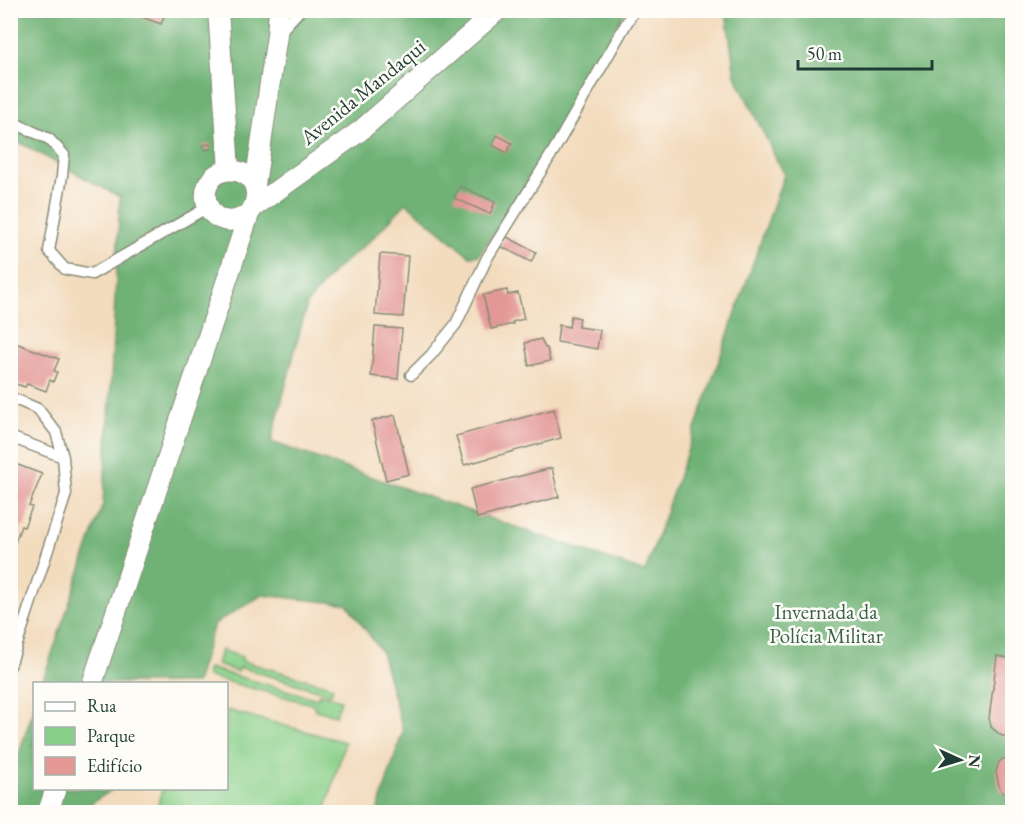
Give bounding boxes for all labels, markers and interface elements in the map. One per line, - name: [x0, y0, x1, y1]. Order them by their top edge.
- street label: Avenida Mandaqui: [294, 33, 431, 151]
- scale bar: [798, 33, 932, 71]
- text: 50 m: [807, 42, 842, 65]
- park label: Invernada da Polícia Militar: [769, 598, 883, 649]
- legend: [33, 682, 228, 790]
- text: Rua: [87, 694, 117, 717]
- text: Parque: [87, 724, 135, 747]
- north arrow: [930, 730, 990, 790]
- text: Edifício: [87, 754, 142, 777]
- text: N: [964, 754, 985, 768]

